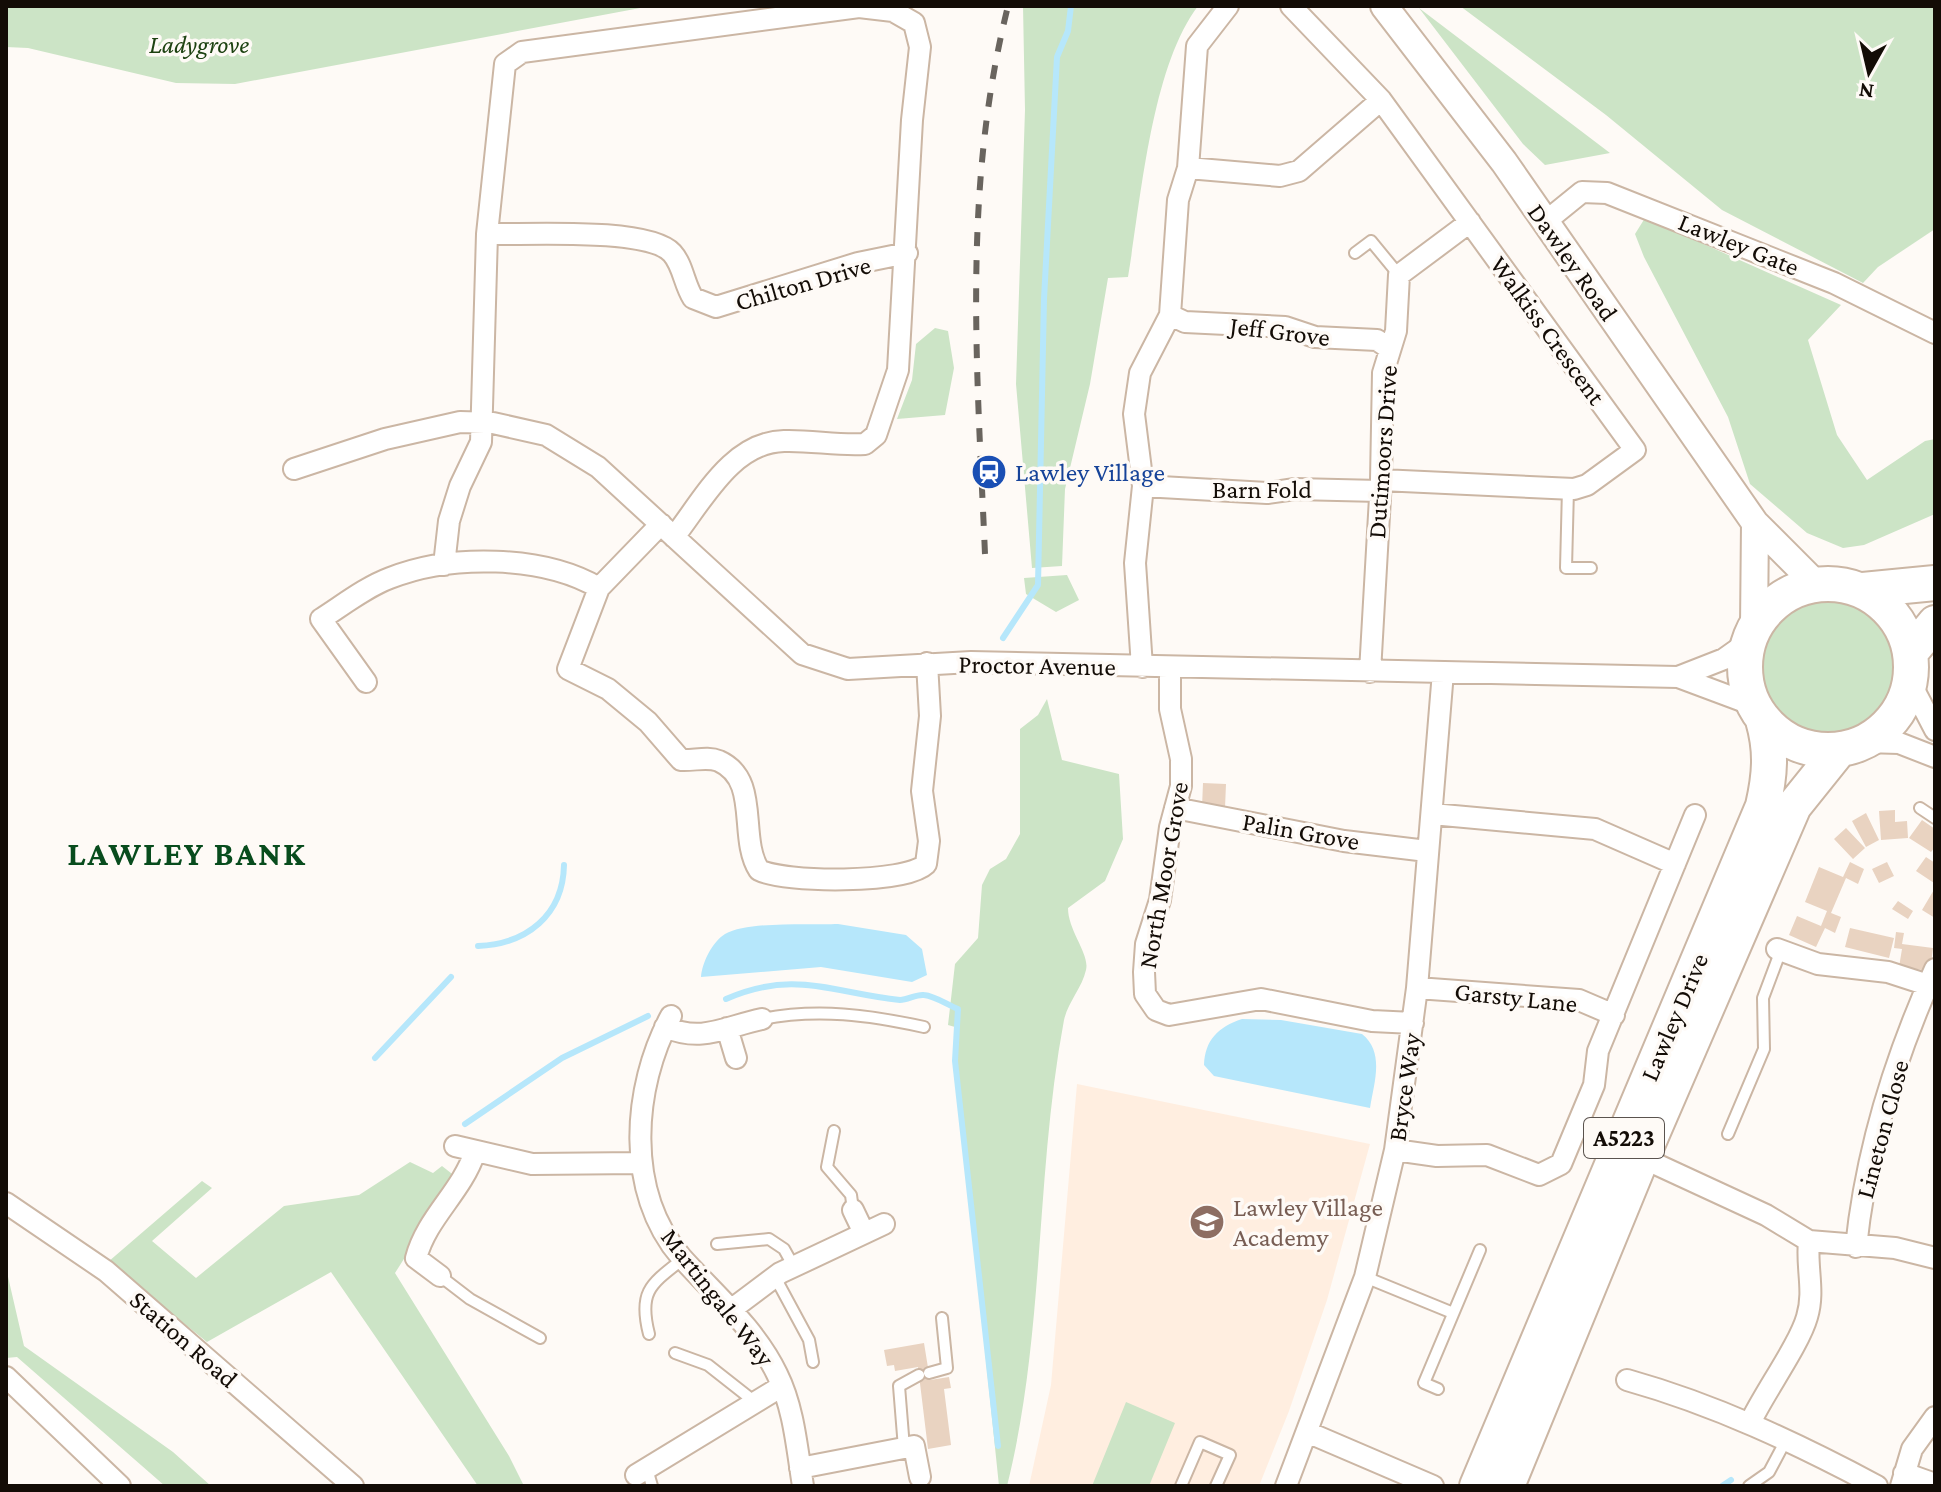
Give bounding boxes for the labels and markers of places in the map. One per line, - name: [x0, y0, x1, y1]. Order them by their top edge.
- station icon: Lawley Village: [970, 453, 1008, 491]
- place label: Lawley Village: [1015, 458, 1165, 487]
- place label: Lawley Village Academy: [1233, 1193, 1383, 1252]
- school or university icon: Lawley Village Academy: [1188, 1203, 1226, 1241]

